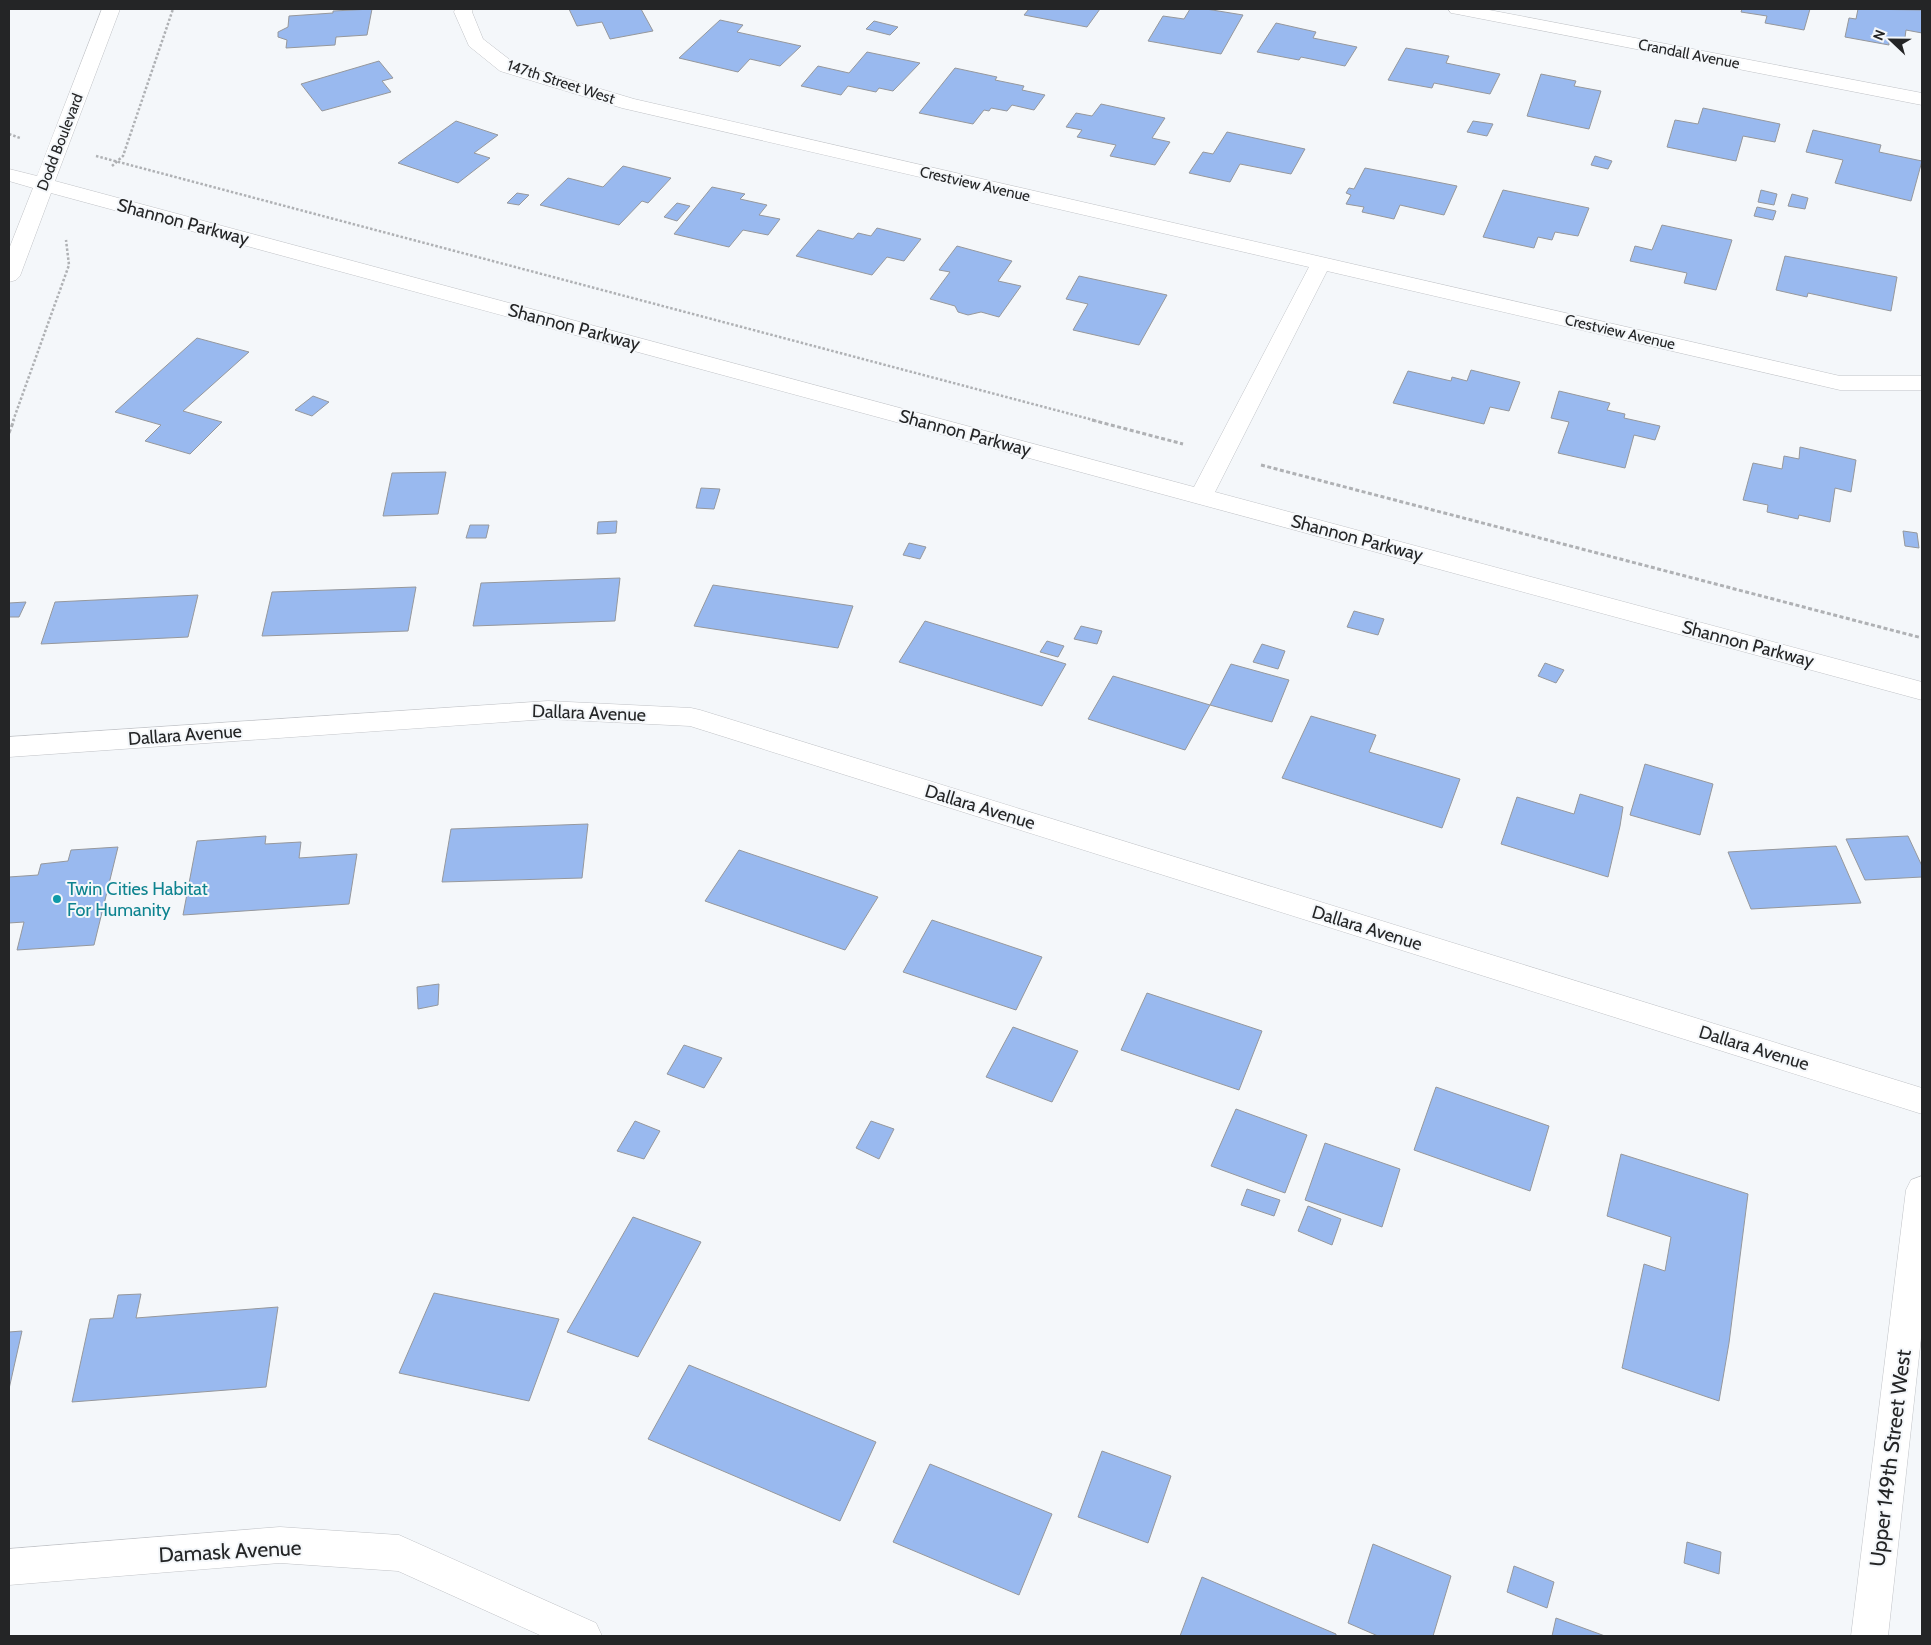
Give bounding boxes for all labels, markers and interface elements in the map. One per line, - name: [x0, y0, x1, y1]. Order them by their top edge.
- north arrow: [1866, 15, 1916, 65]
- text: N: [1869, 27, 1889, 43]
- street label: Crandall Avenue: [1637, 35, 1742, 73]
- street label: 147th Street West: [505, 56, 617, 108]
- street label: Dodd Boulevard: [33, 91, 87, 193]
- street label: Crestview Avenue: [918, 163, 1032, 206]
- street label: Shannon Parkway: [115, 194, 251, 250]
- street label: Shannon Parkway: [506, 299, 642, 355]
- street label: Crestview Avenue: [1563, 311, 1677, 354]
- street label: Shannon Parkway: [897, 405, 1033, 461]
- street label: Shannon Parkway: [1289, 510, 1425, 566]
- street label: Shannon Parkway: [1680, 616, 1816, 672]
- street label: Dallara Avenue: [532, 700, 646, 726]
- street label: Dallara Avenue: [127, 720, 243, 750]
- street label: Dallara Avenue: [922, 780, 1038, 834]
- place label: Twin Cities Habitat For Humanity: [67, 878, 208, 921]
- marker: Twin Cities Habitat For Humanity: [51, 893, 63, 905]
- street label: Dallara Avenue: [1309, 901, 1425, 955]
- street label: Dallara Avenue: [1696, 1021, 1812, 1075]
- street label: Upper 149th Street West: [1864, 1348, 1916, 1568]
- street label: Damask Avenue: [158, 1535, 302, 1567]

